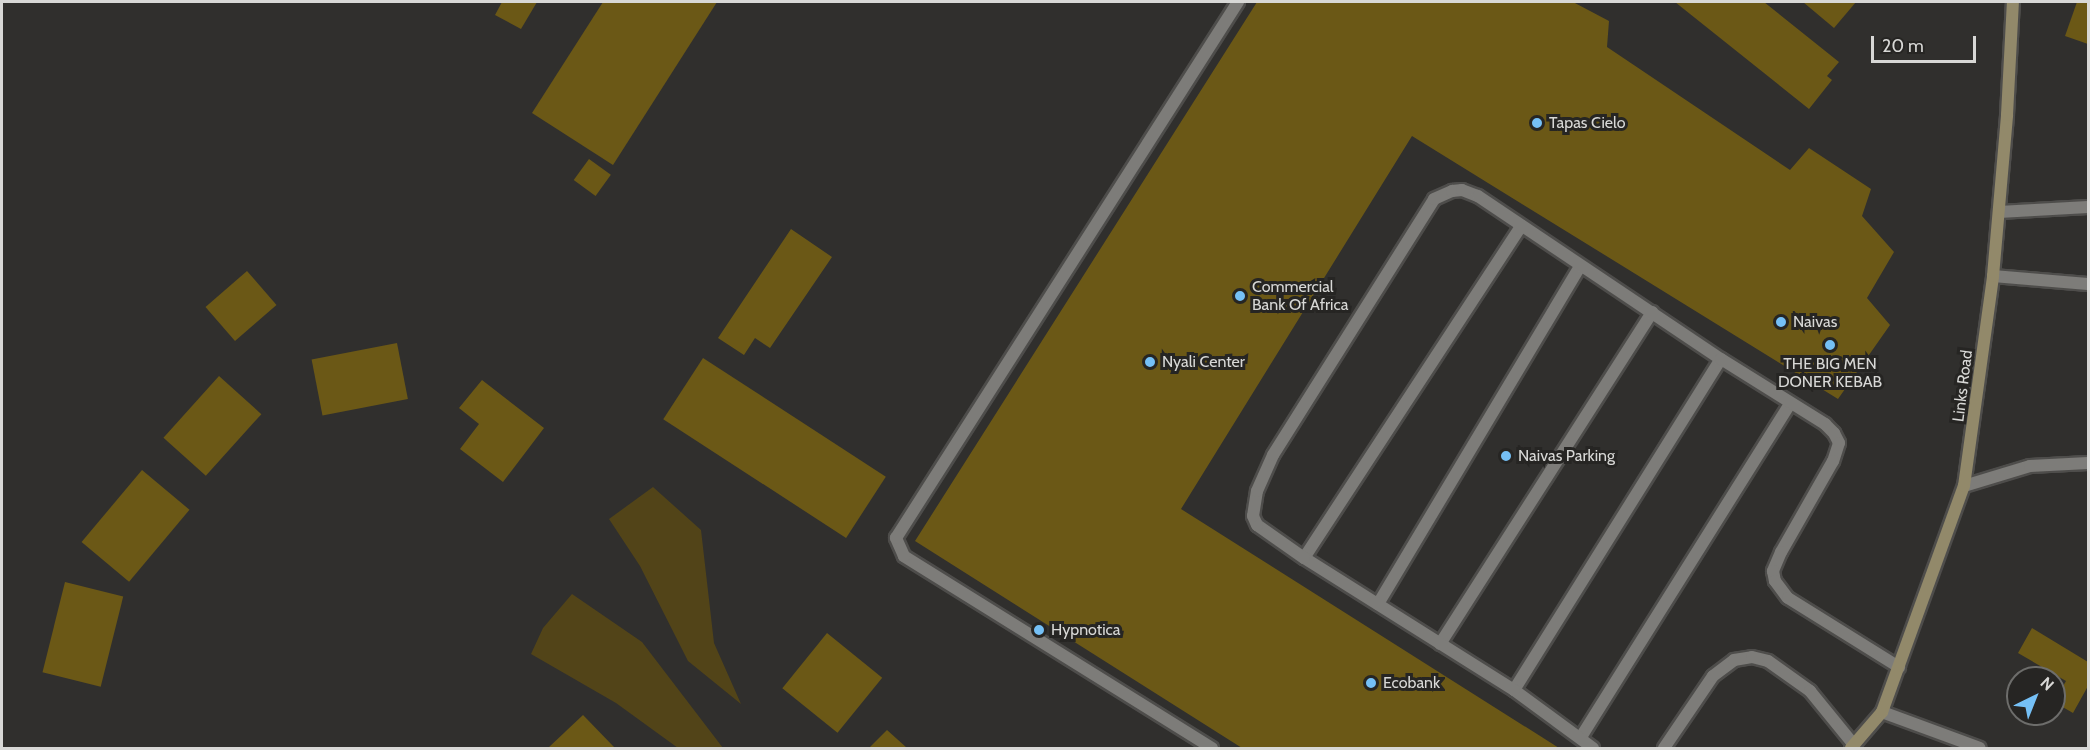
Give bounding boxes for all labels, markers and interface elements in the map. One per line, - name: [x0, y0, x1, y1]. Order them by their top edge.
- scale bar: [1874, 24, 1979, 62]
- text: 20 m: [1882, 35, 1924, 57]
- place label: Tapas Cielo: [1549, 113, 1625, 133]
- marker: Tapas Cielo: [1530, 116, 1544, 130]
- place label: Commercial Bank Of Africa: [1252, 277, 1348, 315]
- marker: Commercial Bank Of Africa: [1233, 289, 1247, 303]
- place label: Naivas: [1793, 312, 1837, 332]
- marker: Naivas: [1774, 315, 1788, 329]
- marker: THE BIG MEN DONER KEBAB: [1823, 338, 1837, 352]
- street label: Links Road: [1949, 349, 1977, 423]
- place label: Nyali Center: [1162, 352, 1245, 372]
- place label: THE BIG MEN DONER KEBAB: [1778, 354, 1882, 392]
- marker: Nyali Center: [1143, 355, 1157, 369]
- place label: Naivas Parking: [1518, 446, 1615, 466]
- marker: Naivas Parking: [1499, 449, 1513, 463]
- place label: Hypnotica: [1051, 620, 1121, 640]
- marker: Hypnotica: [1032, 623, 1046, 637]
- north arrow: [2006, 666, 2066, 726]
- place label: Ecobank: [1383, 673, 1440, 693]
- text: N: [2037, 673, 2058, 695]
- marker: Ecobank: [1364, 676, 1378, 690]

